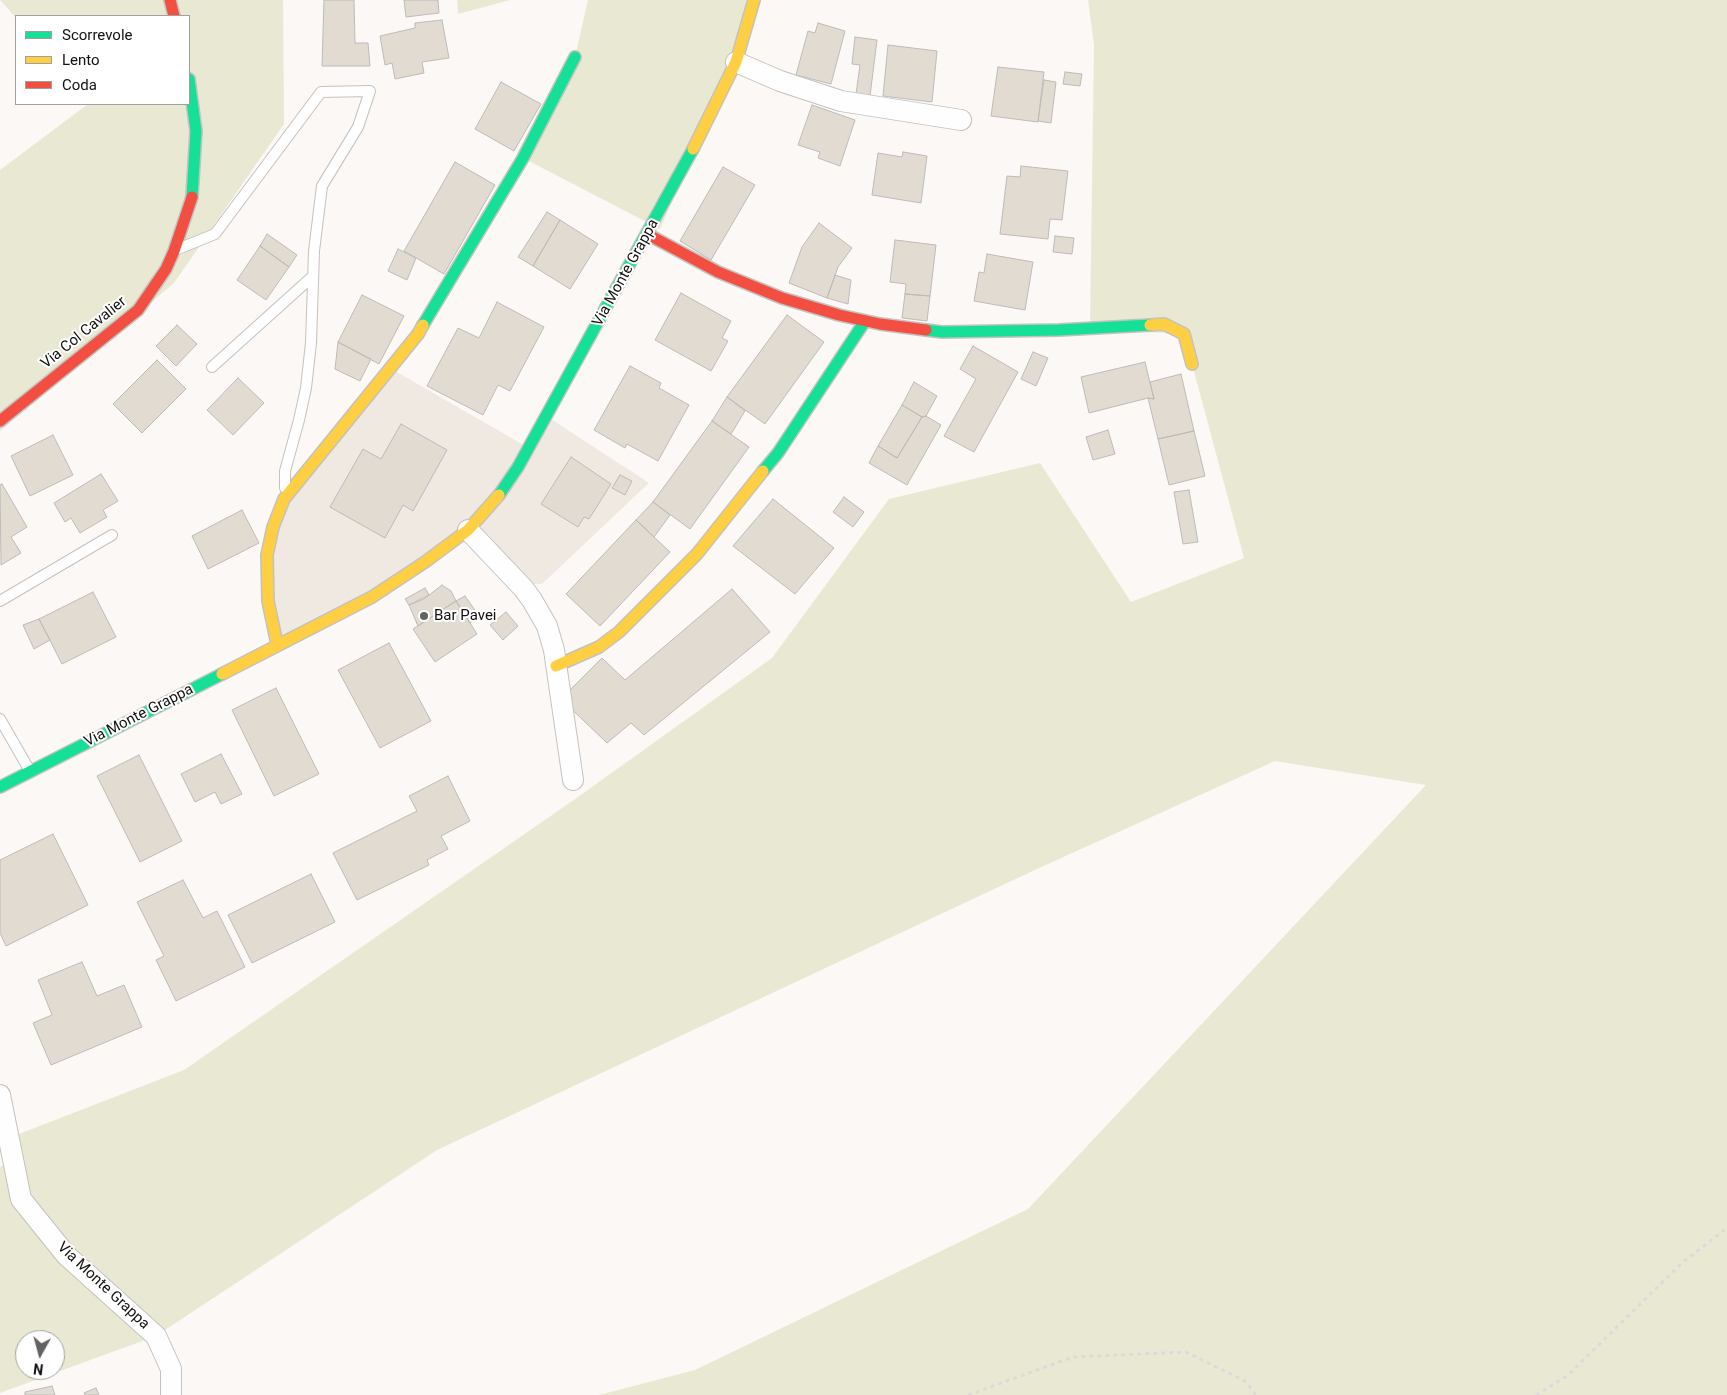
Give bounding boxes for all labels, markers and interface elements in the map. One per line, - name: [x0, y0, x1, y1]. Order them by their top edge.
- legend: [15, 15, 190, 105]
- text: Scorrevole: [62, 26, 133, 44]
- text: Lento: [62, 51, 100, 69]
- text: Coda: [62, 76, 97, 94]
- street label: Via Monte Grappa: [589, 216, 663, 330]
- street label: Via Col Cavalier: [38, 293, 130, 373]
- place label: Bar Pavei: [434, 607, 497, 625]
- marker: Bar Pavei: [418, 610, 430, 622]
- street label: Via Monte Grappa: [82, 681, 196, 751]
- street label: Via Monte Grappa: [53, 1239, 153, 1333]
- north arrow: [15, 1330, 65, 1380]
- text: N: [32, 1360, 44, 1377]

